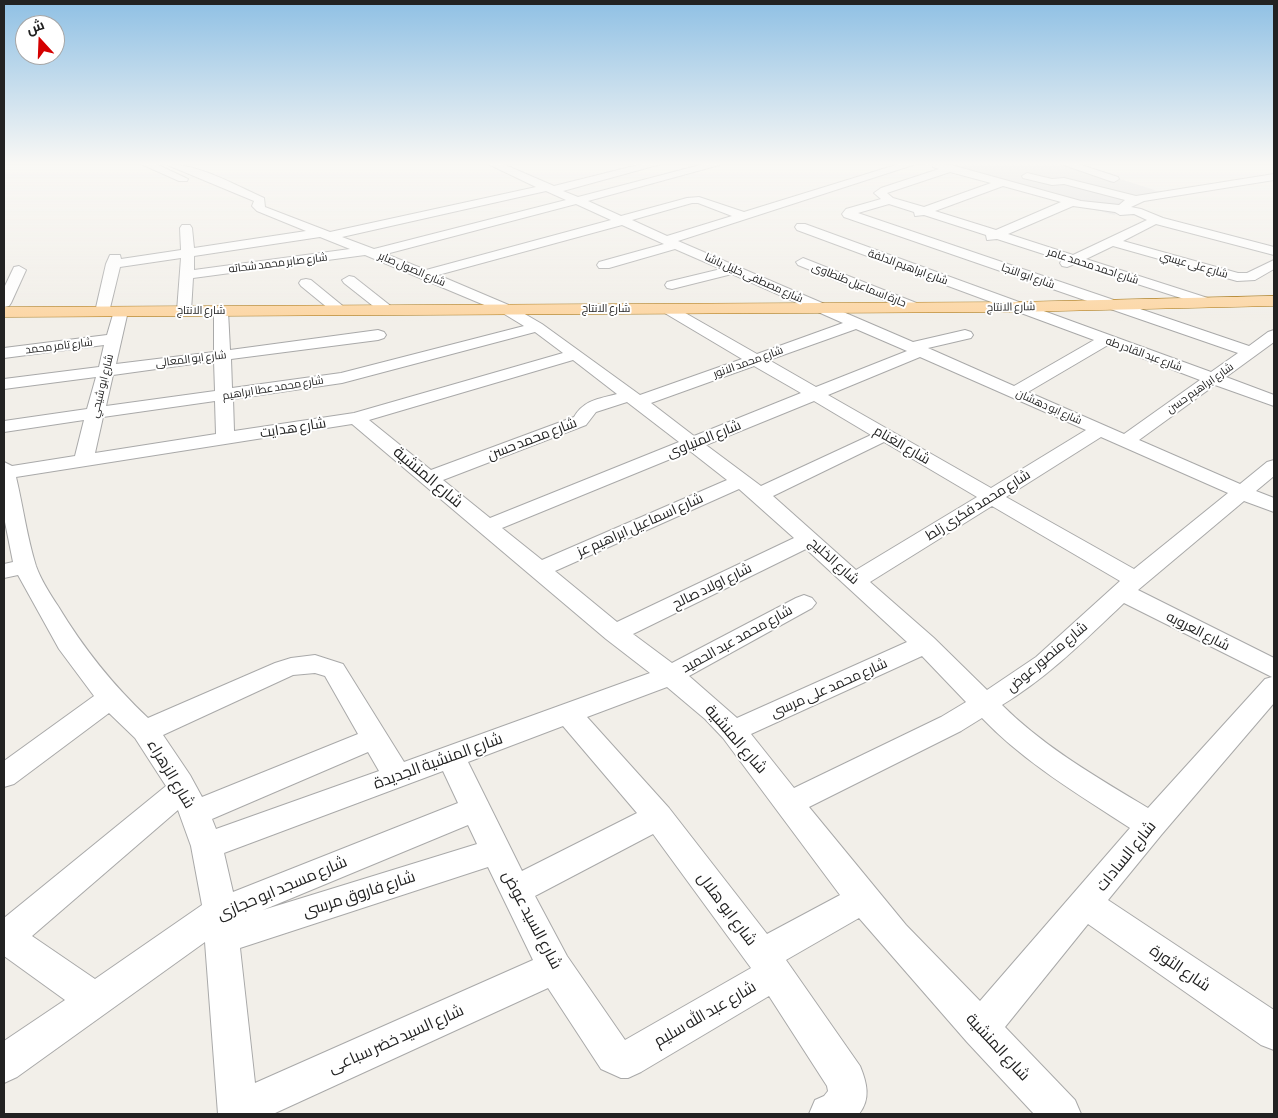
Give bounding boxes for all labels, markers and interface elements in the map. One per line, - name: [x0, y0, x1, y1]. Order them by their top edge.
- north arrow: [15, 15, 65, 65]
- text: ش: [24, 16, 46, 37]
- street label: شارع احمد محمد عامر: [1046, 245, 1140, 287]
- street label: شارع ابراهيم الدلفة: [866, 246, 950, 288]
- street label: شارع الصول صابر: [376, 249, 448, 289]
- street label: شارع على عيسي: [1158, 249, 1230, 281]
- street label: شارع صابر محمد شحاته: [228, 250, 328, 276]
- street label: شارع مصطفى خليل باشا: [703, 250, 805, 306]
- street label: حارة اسماعيل طنطاوى: [810, 260, 908, 310]
- street label: شارع ابو النجا: [1000, 261, 1056, 291]
- street label: شارع الانتاج: [987, 300, 1035, 314]
- street label: شارع الانتاج: [582, 302, 630, 316]
- street label: شارع الانتاج: [177, 304, 225, 318]
- street label: شارع عبد القادر طه: [1104, 334, 1184, 374]
- street label: شارع تامر محمد: [25, 335, 93, 357]
- street label: شارع محمد الانور: [711, 343, 785, 381]
- street label: شارع ابو المعالى: [155, 348, 227, 370]
- street label: شارع ابو شيحي: [88, 353, 116, 419]
- street label: شارع ابراهيم حسن: [1164, 360, 1236, 416]
- street label: شارع محمد عطا ابراهيم: [221, 373, 325, 403]
- street label: شارع ابو دهشان: [1014, 387, 1084, 427]
- street label: شارع هدايت: [259, 414, 327, 442]
- street label: شارع محمد حسن: [485, 414, 579, 464]
- street label: شارع المنياوى: [664, 416, 744, 462]
- street label: شارع الغنام: [871, 422, 933, 468]
- street label: شارع المنشية: [389, 442, 467, 512]
- street label: شارع محمد فكرى زلط: [923, 466, 1033, 544]
- street label: شارع اسماعيل ابراهيم عز: [574, 490, 706, 560]
- street label: شارع الخليج: [805, 534, 863, 588]
- street label: شارع اولاد صالح: [669, 560, 755, 612]
- street label: شارع محمد عبد الحميد: [679, 602, 795, 676]
- street label: شارع العروبه: [1163, 608, 1233, 654]
- street label: شارع منصور عوض: [1003, 618, 1091, 696]
- street label: شارع محمد على مرسى: [768, 655, 890, 721]
- street label: شارع المنشية: [701, 701, 771, 777]
- street label: شارع المنشية الجديدة: [371, 729, 505, 793]
- street label: شارع الزهراء: [143, 736, 199, 812]
- street label: شارع السادات: [1092, 817, 1160, 895]
- street label: شارع مسجد ابو حجازى: [214, 852, 350, 924]
- street label: شارع فاروق مرسى: [300, 867, 418, 921]
- street label: شارع السيد عوض: [498, 867, 566, 973]
- street label: شارع ابو هلال: [693, 868, 761, 950]
- street label: شارع الثورة: [1146, 941, 1214, 995]
- street label: شارع عبد الله سليم: [650, 977, 760, 1051]
- street label: شارع السيد خضر سباعى: [325, 1000, 467, 1078]
- street label: شارع المنشية: [962, 1009, 1034, 1085]

